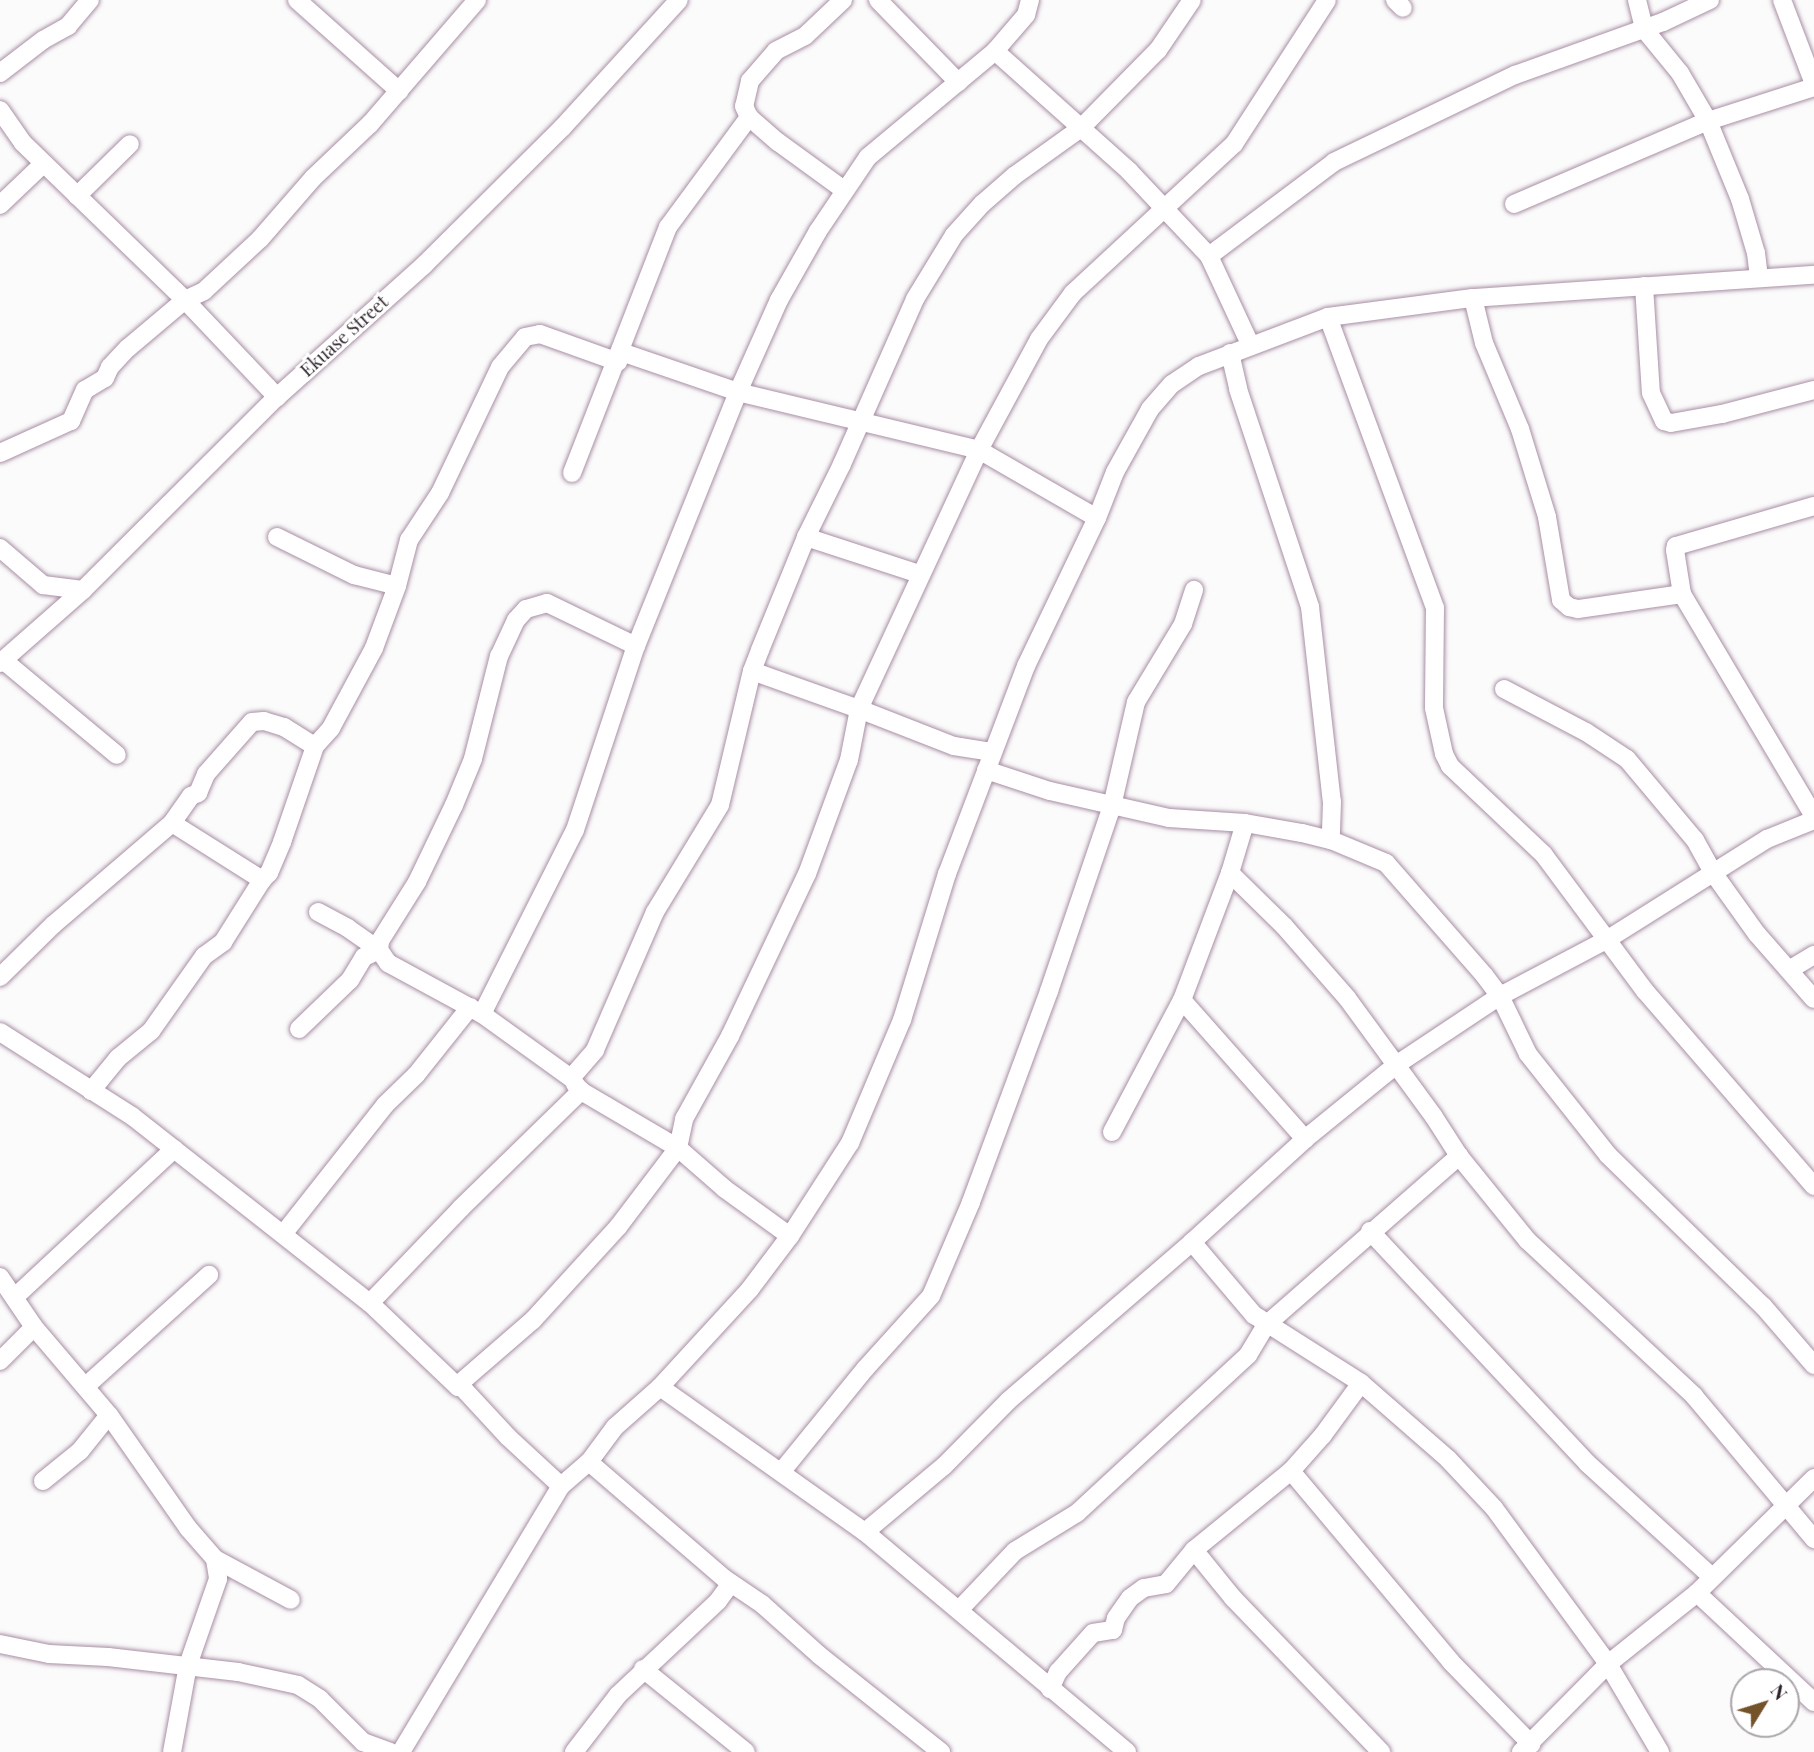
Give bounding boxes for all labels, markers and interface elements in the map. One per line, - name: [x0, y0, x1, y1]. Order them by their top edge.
- street label: Ekuase Street: [296, 291, 392, 381]
- north arrow: [1730, 1668, 1800, 1738]
- text: N: [1766, 1678, 1794, 1705]

